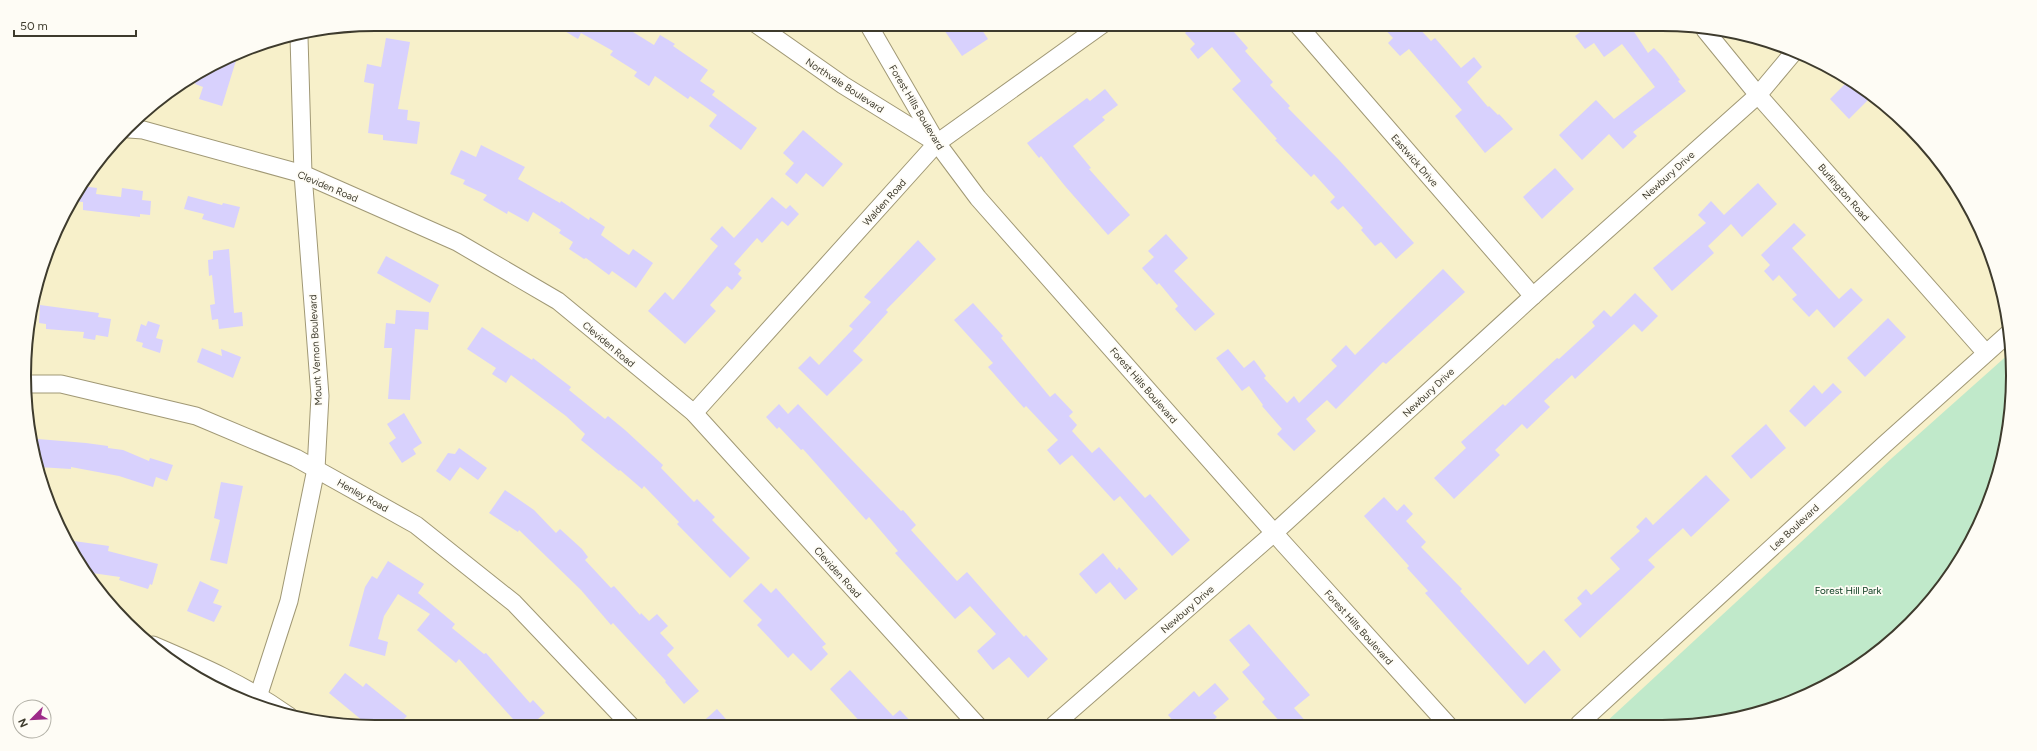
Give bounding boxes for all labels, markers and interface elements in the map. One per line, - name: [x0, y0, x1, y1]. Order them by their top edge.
- scale bar: [14, 12, 136, 38]
- text: 50 m: [20, 19, 48, 33]
- street label: Northvale Boulevard: [803, 55, 887, 116]
- street label: Forest Hills Boulevard: [886, 62, 947, 152]
- street label: Eastwick Drive: [1388, 131, 1441, 190]
- street label: Newbury Drive: [1639, 148, 1698, 202]
- street label: Burlington Road: [1815, 161, 1872, 224]
- street label: Cleviden Road: [296, 168, 360, 205]
- street label: Walden Road: [860, 176, 909, 229]
- street label: Mount Vernon Boulevard: [306, 294, 325, 406]
- street label: Cleviden Road: [580, 319, 638, 370]
- street label: Forest Hills Boulevard: [1107, 345, 1180, 426]
- street label: Newbury Drive: [1400, 365, 1458, 420]
- street label: Henley Road: [335, 476, 391, 515]
- street label: Lee Boulevard: [1767, 501, 1822, 554]
- street label: Cleviden Road: [811, 544, 864, 601]
- street label: Newbury Drive: [1158, 582, 1217, 636]
- park label: Forest Hill Park: [1815, 584, 1881, 597]
- street label: Forest Hills Boulevard: [1321, 587, 1396, 668]
- north arrow: [12, 699, 52, 739]
- text: N: [16, 716, 31, 729]

